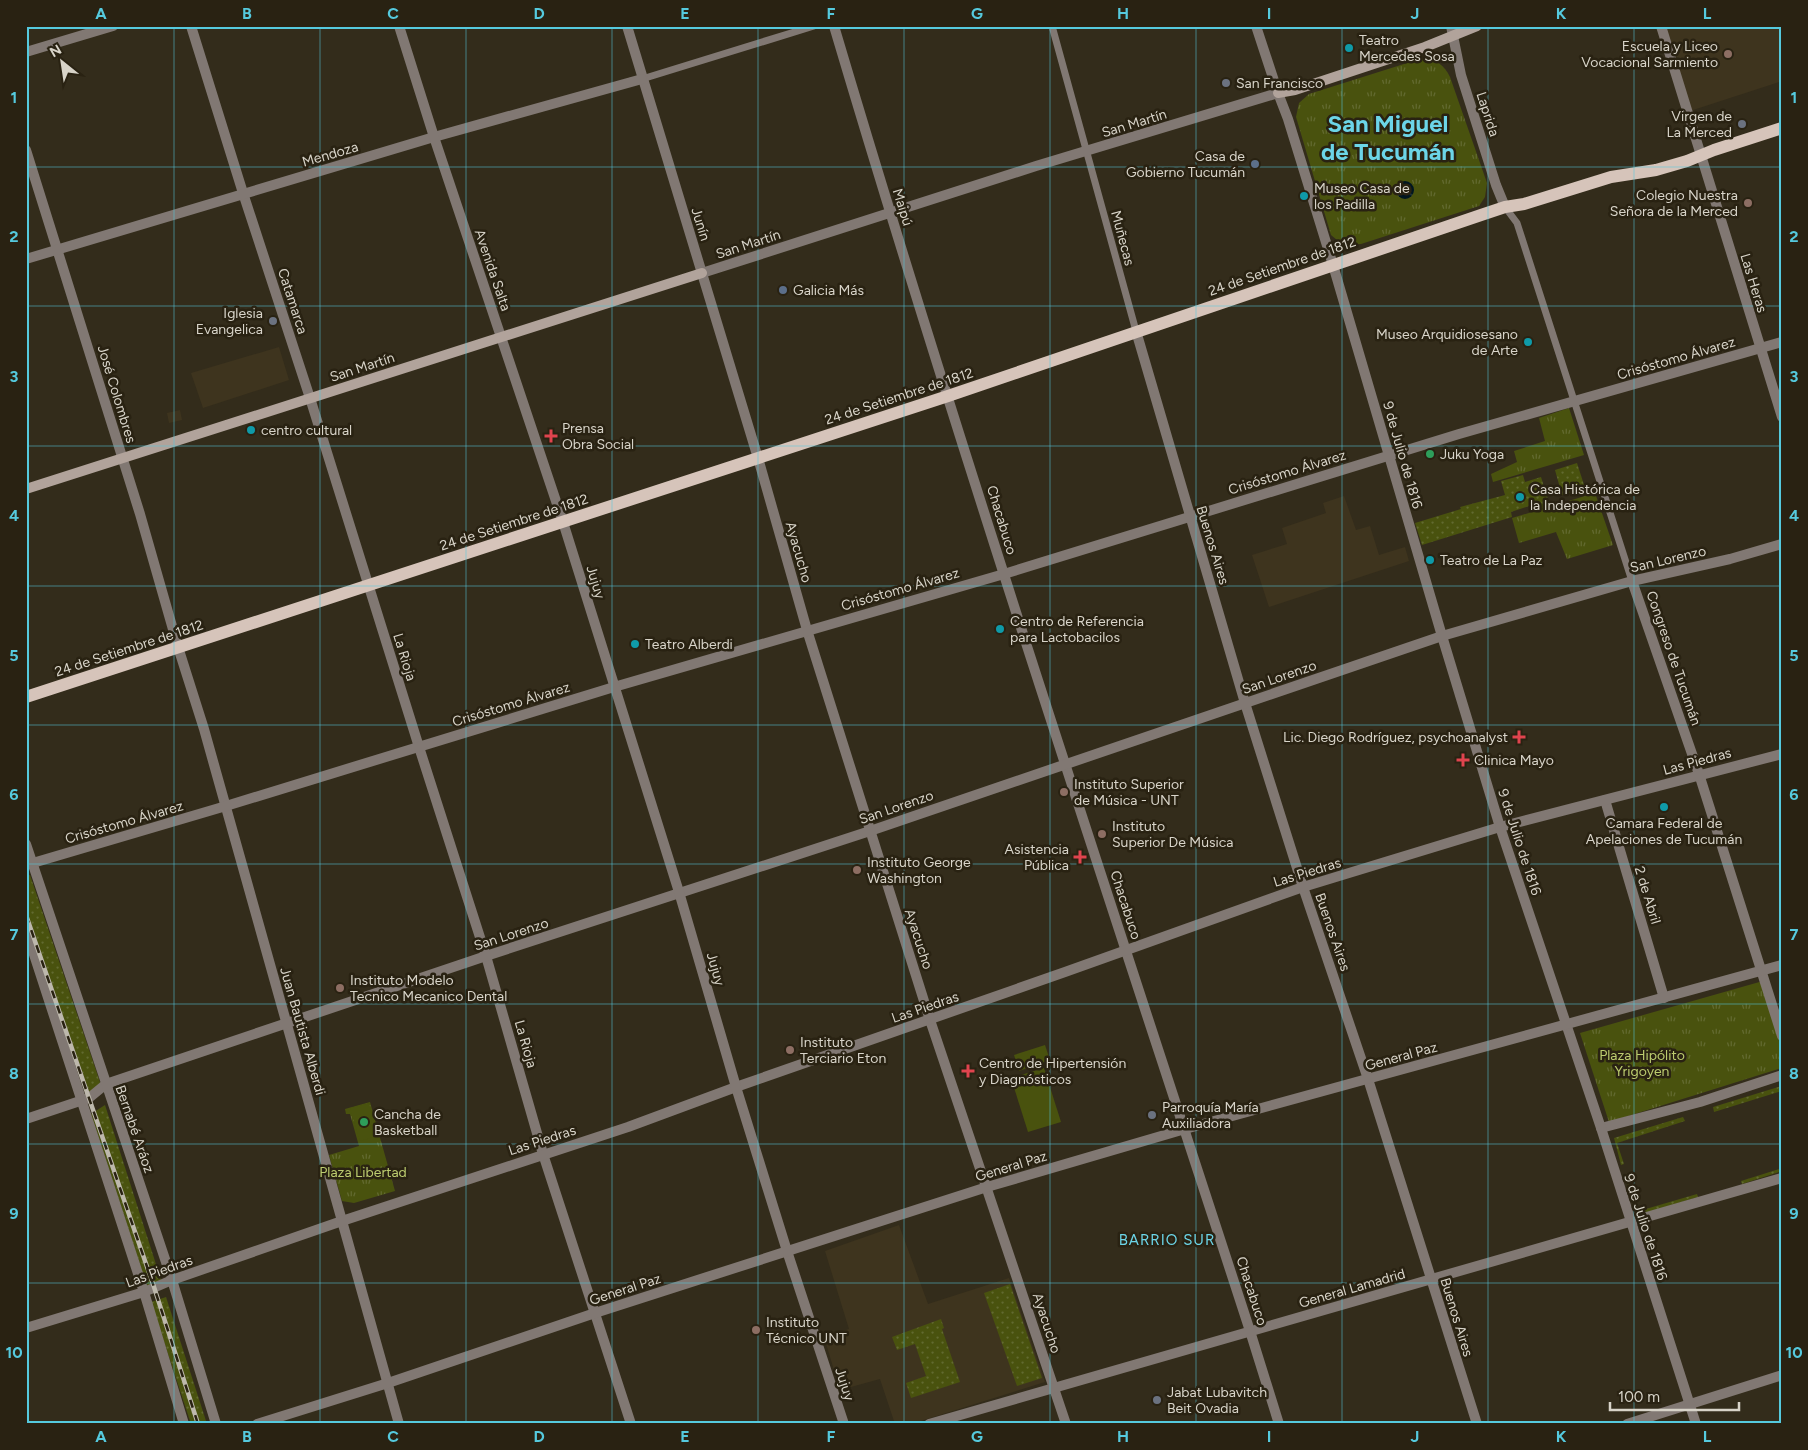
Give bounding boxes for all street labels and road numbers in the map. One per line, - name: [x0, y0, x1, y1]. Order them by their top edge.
- street label: Laprida: [1472, 90, 1503, 139]
- street label: San Martín: [1100, 105, 1169, 141]
- street label: Mendoza: [300, 138, 360, 171]
- street label: Maipú: [889, 186, 916, 228]
- street label: Junín: [687, 205, 714, 243]
- street label: Muñecas: [1107, 209, 1138, 268]
- street label: San Martín: [714, 226, 783, 263]
- street label: Avenida Salta: [471, 227, 514, 313]
- street label: 24 de Setiembre de 1812: [1206, 233, 1358, 300]
- street label: Las Heras: [1736, 252, 1771, 315]
- street label: Catamarca: [274, 266, 311, 336]
- street label: Crisóstomo Álvarez: [1615, 333, 1737, 383]
- street label: José Colombres: [94, 343, 139, 445]
- street label: San Martín: [328, 349, 397, 386]
- street label: 24 de Setiembre de 1812: [823, 364, 975, 429]
- street label: 9 de Julio de 1816: [1379, 399, 1426, 511]
- street label: Crisóstomo Álvarez: [1226, 446, 1348, 498]
- street label: Chacabuco: [983, 483, 1020, 557]
- street label: 24 de Setiembre de 1812: [438, 490, 590, 555]
- street label: Buenos Aires: [1192, 504, 1233, 587]
- street label: Ayacucho: [782, 520, 815, 585]
- street label: San Lorenzo: [1628, 542, 1708, 576]
- street label: Jujuy: [582, 563, 609, 601]
- street label: Crisóstomo Álvarez: [839, 564, 961, 614]
- street label: Congreso de Tucumán: [1643, 589, 1705, 728]
- street label: 24 de Setiembre de 1812: [53, 616, 205, 681]
- street label: La Rioja: [389, 631, 420, 683]
- street label: San Lorenzo: [1240, 657, 1319, 698]
- street label: Crisóstomo Álvarez: [450, 678, 572, 730]
- street label: Las Piedras: [1661, 744, 1733, 779]
- street label: San Lorenzo: [857, 787, 936, 828]
- street label: 9 de Julio de 1816: [1494, 787, 1545, 898]
- street label: Crisóstomo Álvarez: [63, 797, 185, 847]
- street label: Las Piedras: [1271, 854, 1343, 891]
- street label: 2 de Abril: [1631, 864, 1664, 926]
- street label: Chacabuco: [1106, 869, 1145, 942]
- street label: Buenos Aires: [1311, 891, 1354, 973]
- street label: Ayacucho: [901, 907, 936, 972]
- street label: San Lorenzo: [472, 914, 551, 955]
- street label: Jujuy: [703, 950, 729, 988]
- street label: Juan Bautista Alberdi: [276, 965, 329, 1097]
- street label: Las Piedras: [889, 988, 961, 1027]
- street label: La Rioja: [511, 1018, 540, 1070]
- street label: General Paz: [1363, 1039, 1439, 1074]
- street label: Bernabé Aráoz: [112, 1083, 158, 1175]
- street label: Las Piedras: [506, 1122, 578, 1159]
- street label: General Paz: [973, 1147, 1049, 1185]
- street label: 9 de Julio de 1816: [1620, 1172, 1671, 1283]
- street label: Las Piedras: [123, 1252, 195, 1291]
- street label: Chacabuco: [1232, 1255, 1271, 1328]
- street label: General Lamadrid: [1297, 1265, 1407, 1312]
- street label: General Paz: [587, 1270, 663, 1309]
- street label: Buenos Aires: [1436, 1276, 1477, 1359]
- street label: Ayacucho: [1029, 1291, 1064, 1356]
- street label: Jujuy: [831, 1365, 858, 1404]

